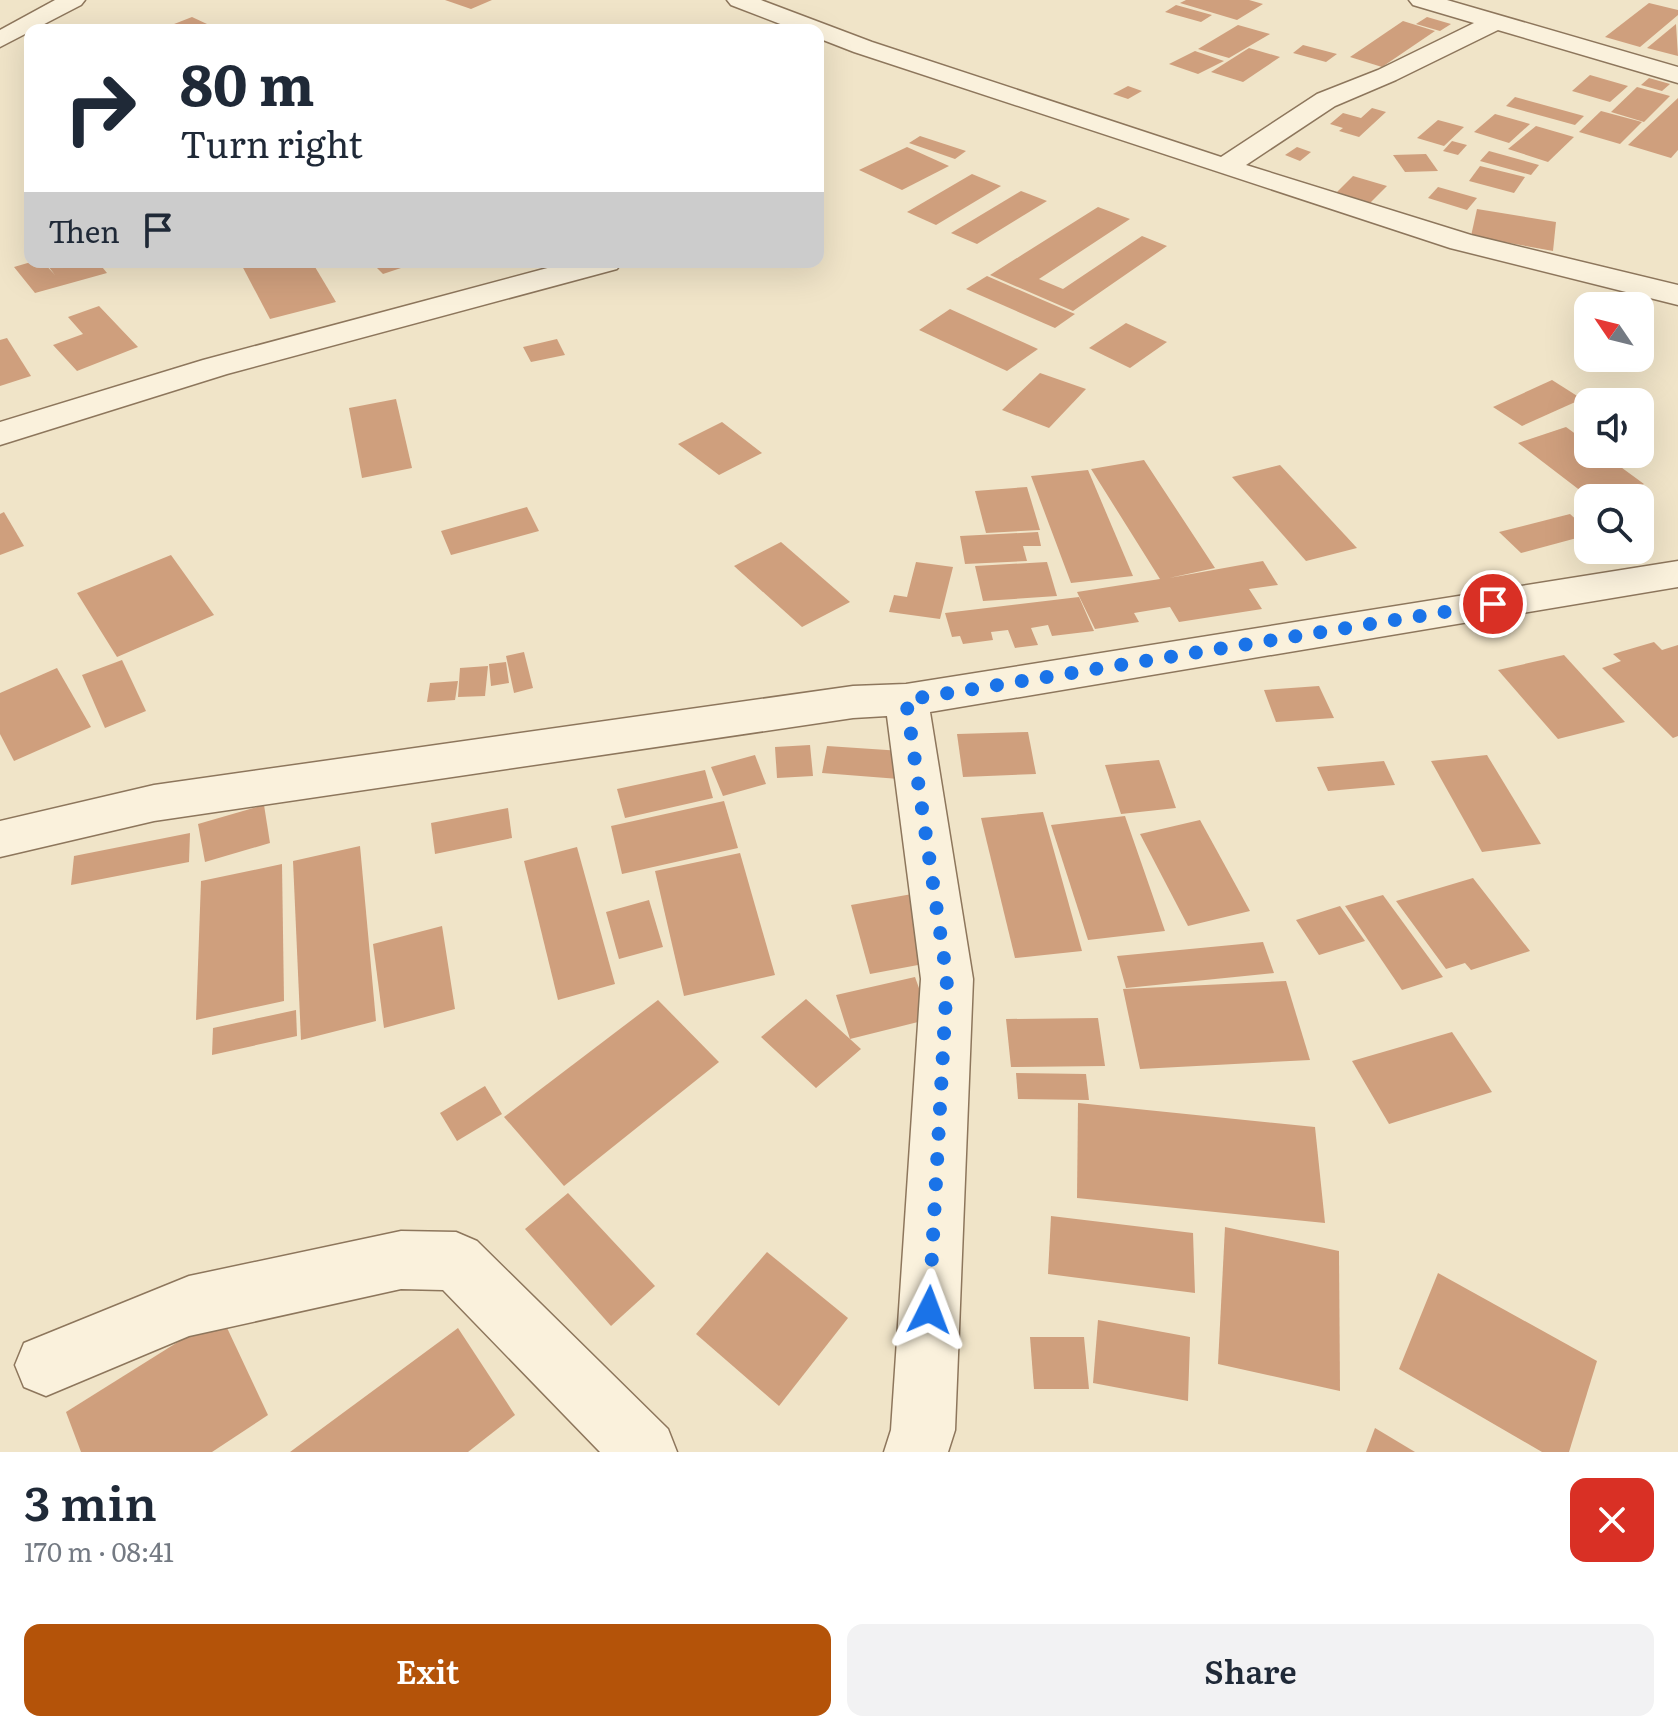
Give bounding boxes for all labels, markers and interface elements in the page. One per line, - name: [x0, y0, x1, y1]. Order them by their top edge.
- text: 80 m: [180, 40, 315, 123]
- icon: right: [48, 56, 152, 160]
- text: Turn right: [180, 116, 363, 169]
- text: Then: [48, 208, 120, 252]
- icon: arrive: [136, 208, 180, 252]
- north arrow: [1574, 292, 1654, 372]
- map controls: [1574, 292, 1654, 564]
- button: sound: [1574, 388, 1654, 468]
- button: search: [1574, 484, 1654, 564]
- pin: [1459, 570, 1527, 638]
- icon: arrive: [1471, 582, 1515, 626]
- position arrow: [887, 1268, 971, 1352]
- text: 3 min: [24, 1465, 157, 1536]
- button: close: [1570, 1478, 1654, 1562]
- text: 170 m · 08:41: [24, 1531, 174, 1570]
- button: Exit: [24, 1624, 831, 1716]
- button: Share: [847, 1624, 1654, 1716]

